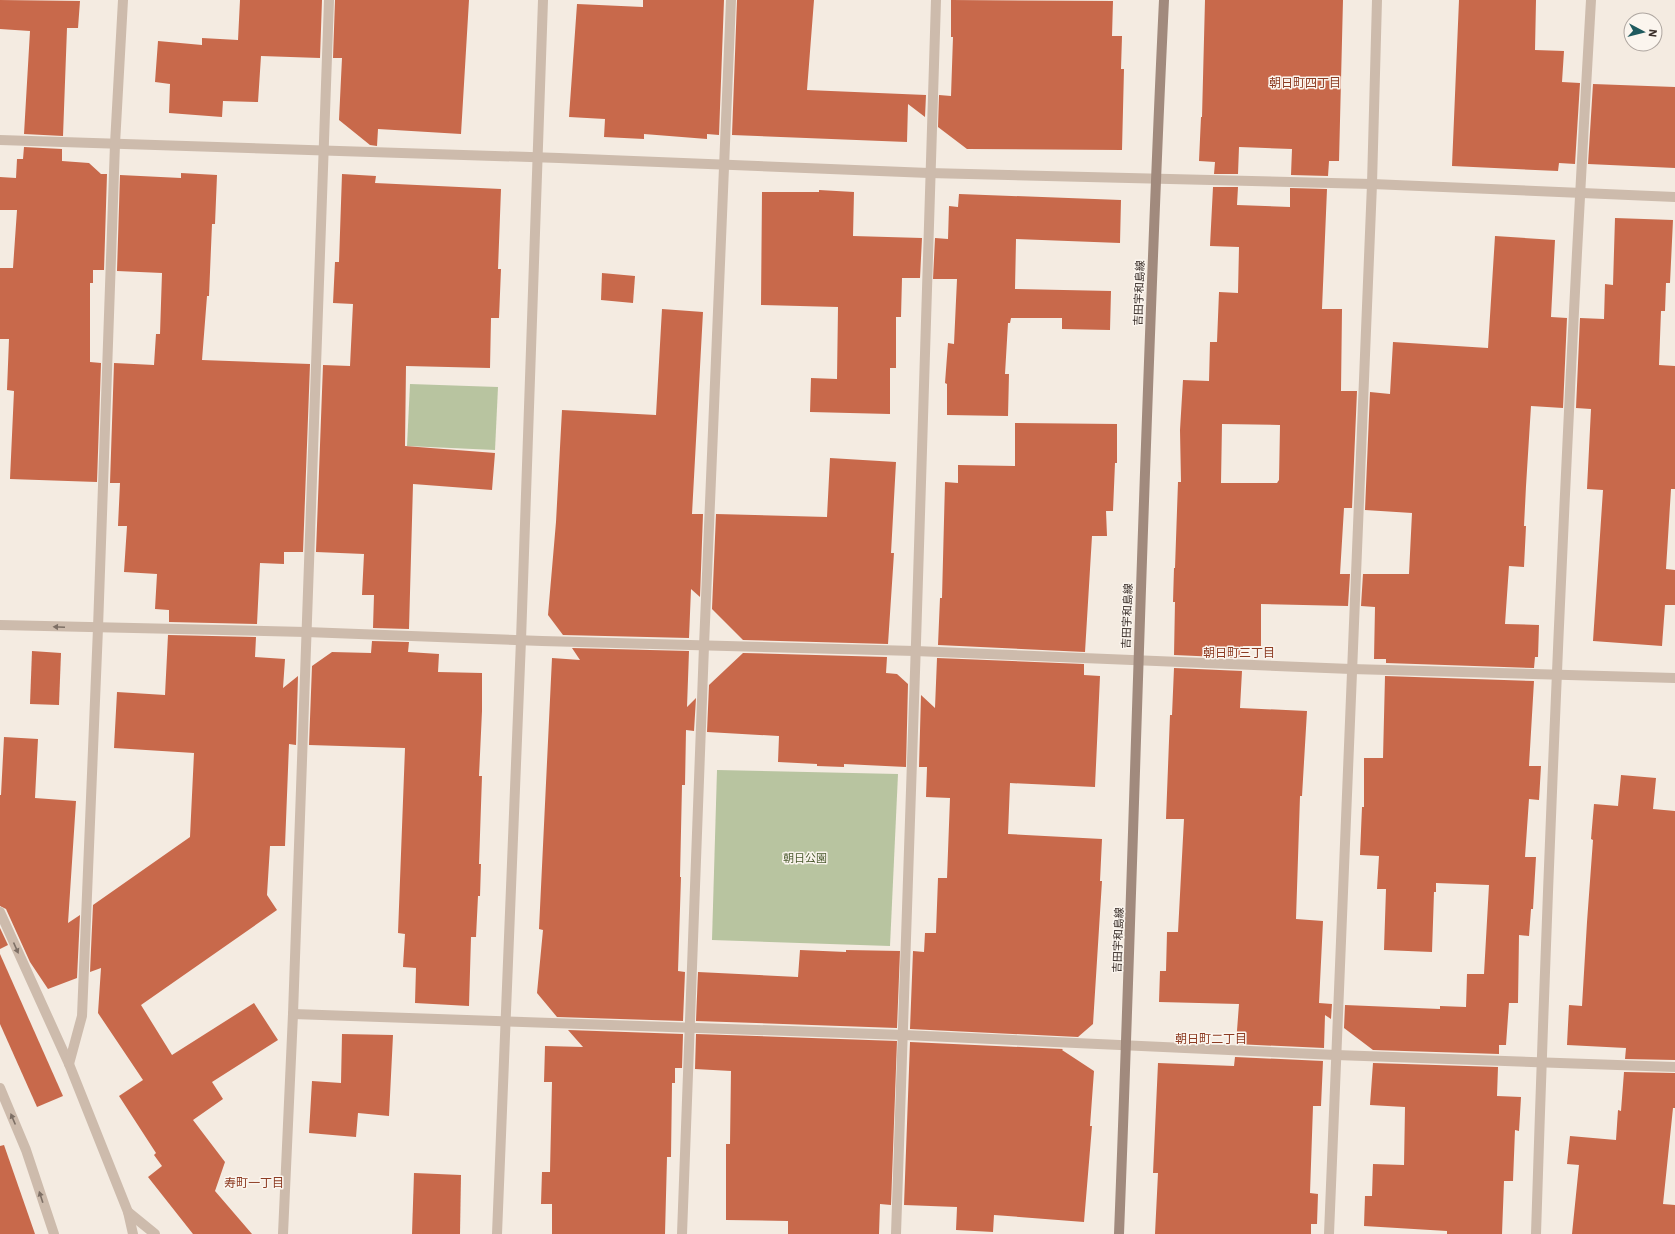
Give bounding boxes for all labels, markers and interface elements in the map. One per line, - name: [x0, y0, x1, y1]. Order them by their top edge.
- north arrow: [1623, 12, 1663, 52]
- text: N: [1645, 28, 1660, 38]
- district label: 朝日町四丁目: [1269, 75, 1341, 90]
- street label: 吉田宇和島線: [1131, 260, 1147, 326]
- street label: 吉田宇和島線: [1119, 583, 1135, 649]
- one-way arrow: [52, 624, 65, 630]
- district label: 朝日町三丁目: [1203, 645, 1275, 660]
- park label: 朝日公園: [783, 851, 827, 865]
- street label: 吉田宇和島線: [1110, 907, 1126, 973]
- one-way arrow: [13, 942, 19, 954]
- district label: 朝日町二丁目: [1175, 1031, 1247, 1046]
- one-way arrow: [10, 1113, 16, 1124]
- district label: 寿町一丁目: [224, 1175, 284, 1190]
- one-way arrow: [38, 1191, 44, 1203]

